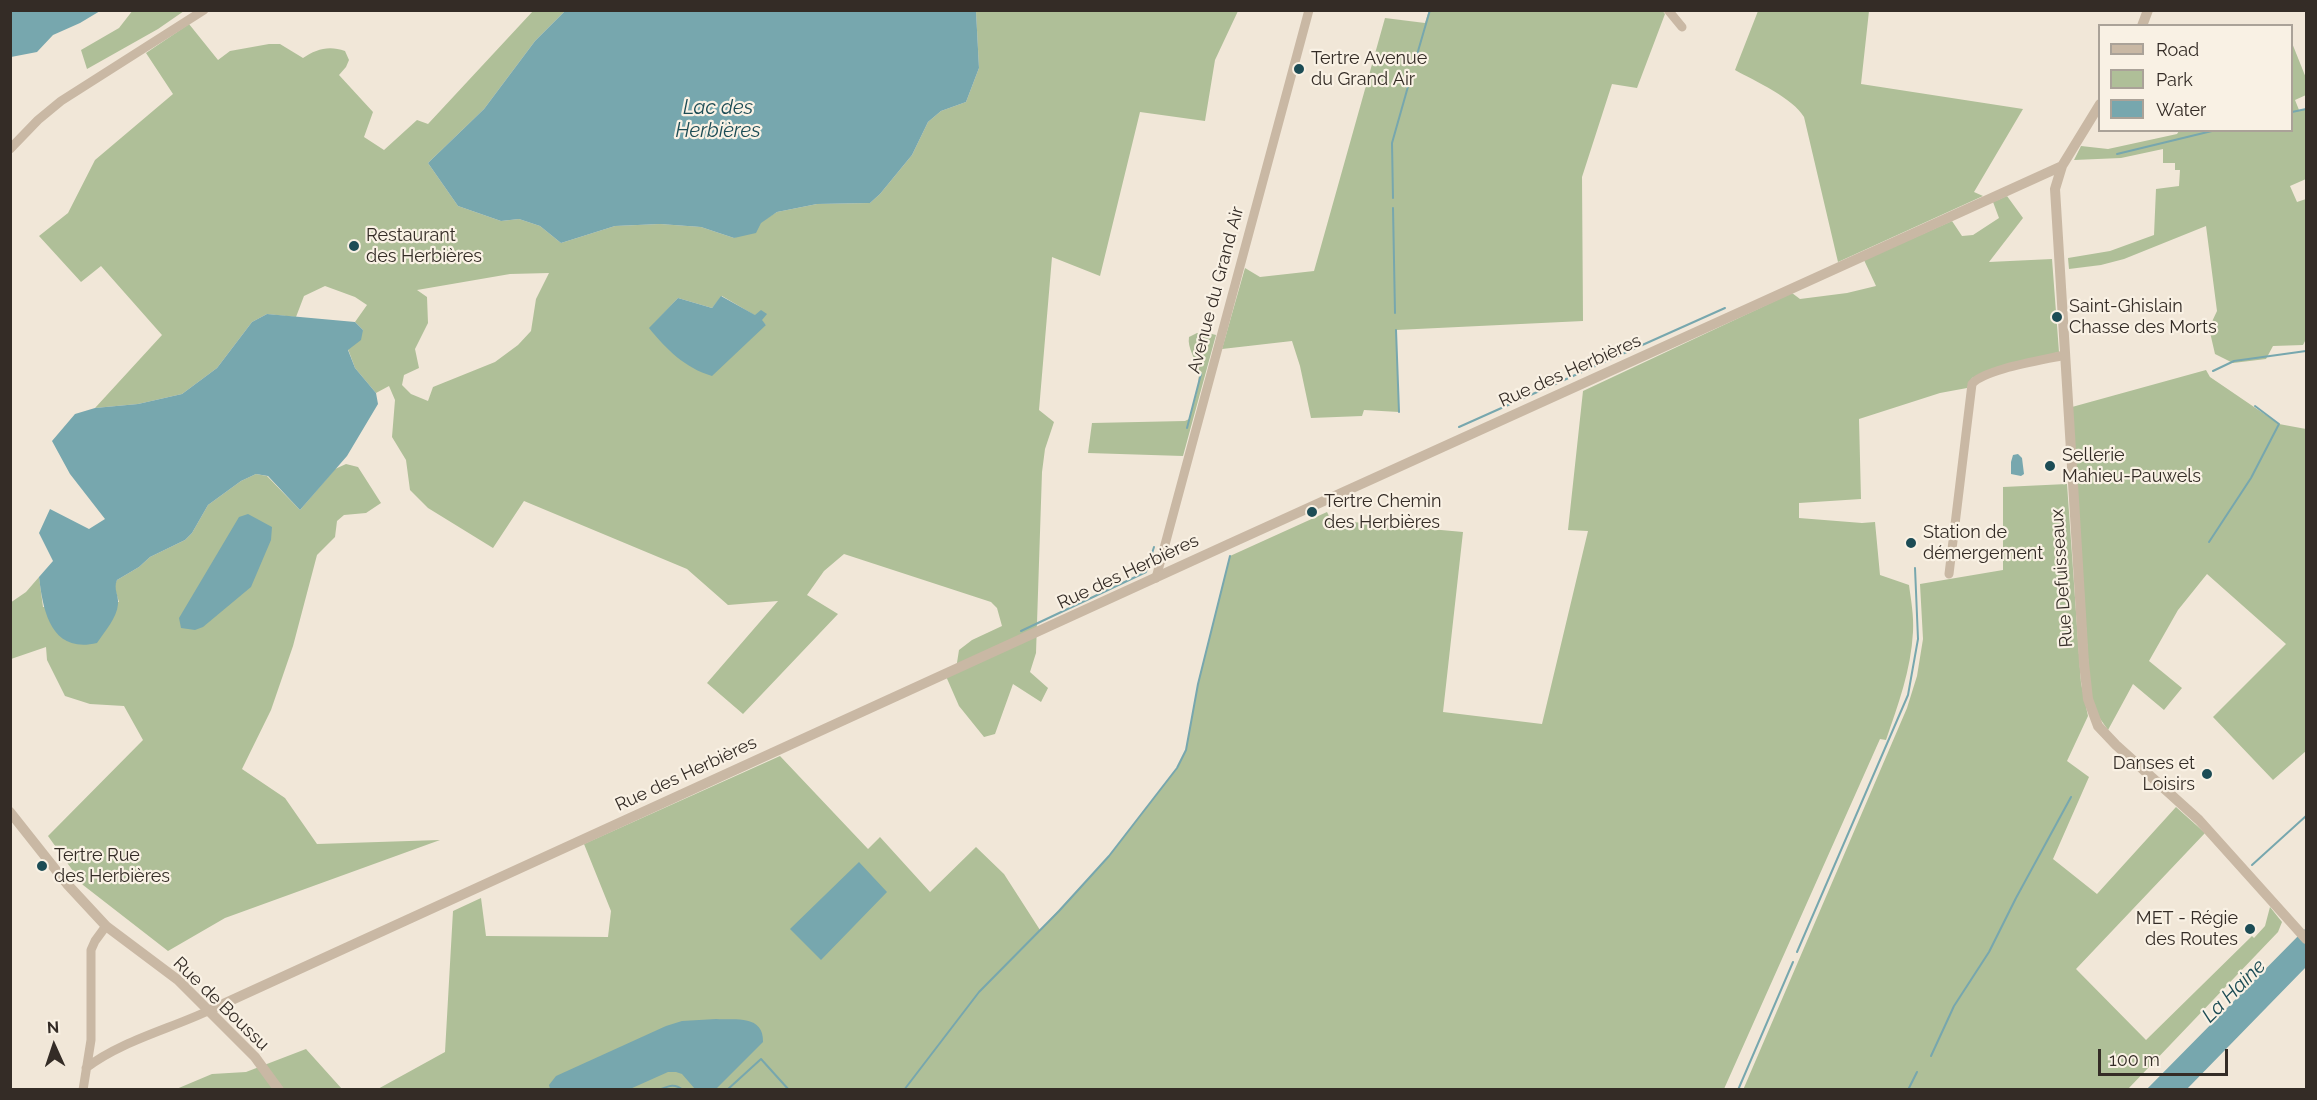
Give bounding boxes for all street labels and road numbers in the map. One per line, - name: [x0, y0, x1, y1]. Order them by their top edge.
- street label: Avenue du Grand Air: [1183, 204, 1249, 376]
- street label: Rue des Herbières: [1496, 330, 1644, 412]
- street label: Rue Defuisseaux: [2046, 508, 2078, 648]
- street label: Rue des Herbières: [1054, 530, 1202, 614]
- street label: Rue des Herbières: [612, 732, 760, 816]
- street label: Rue de Boussu: [168, 953, 274, 1055]

